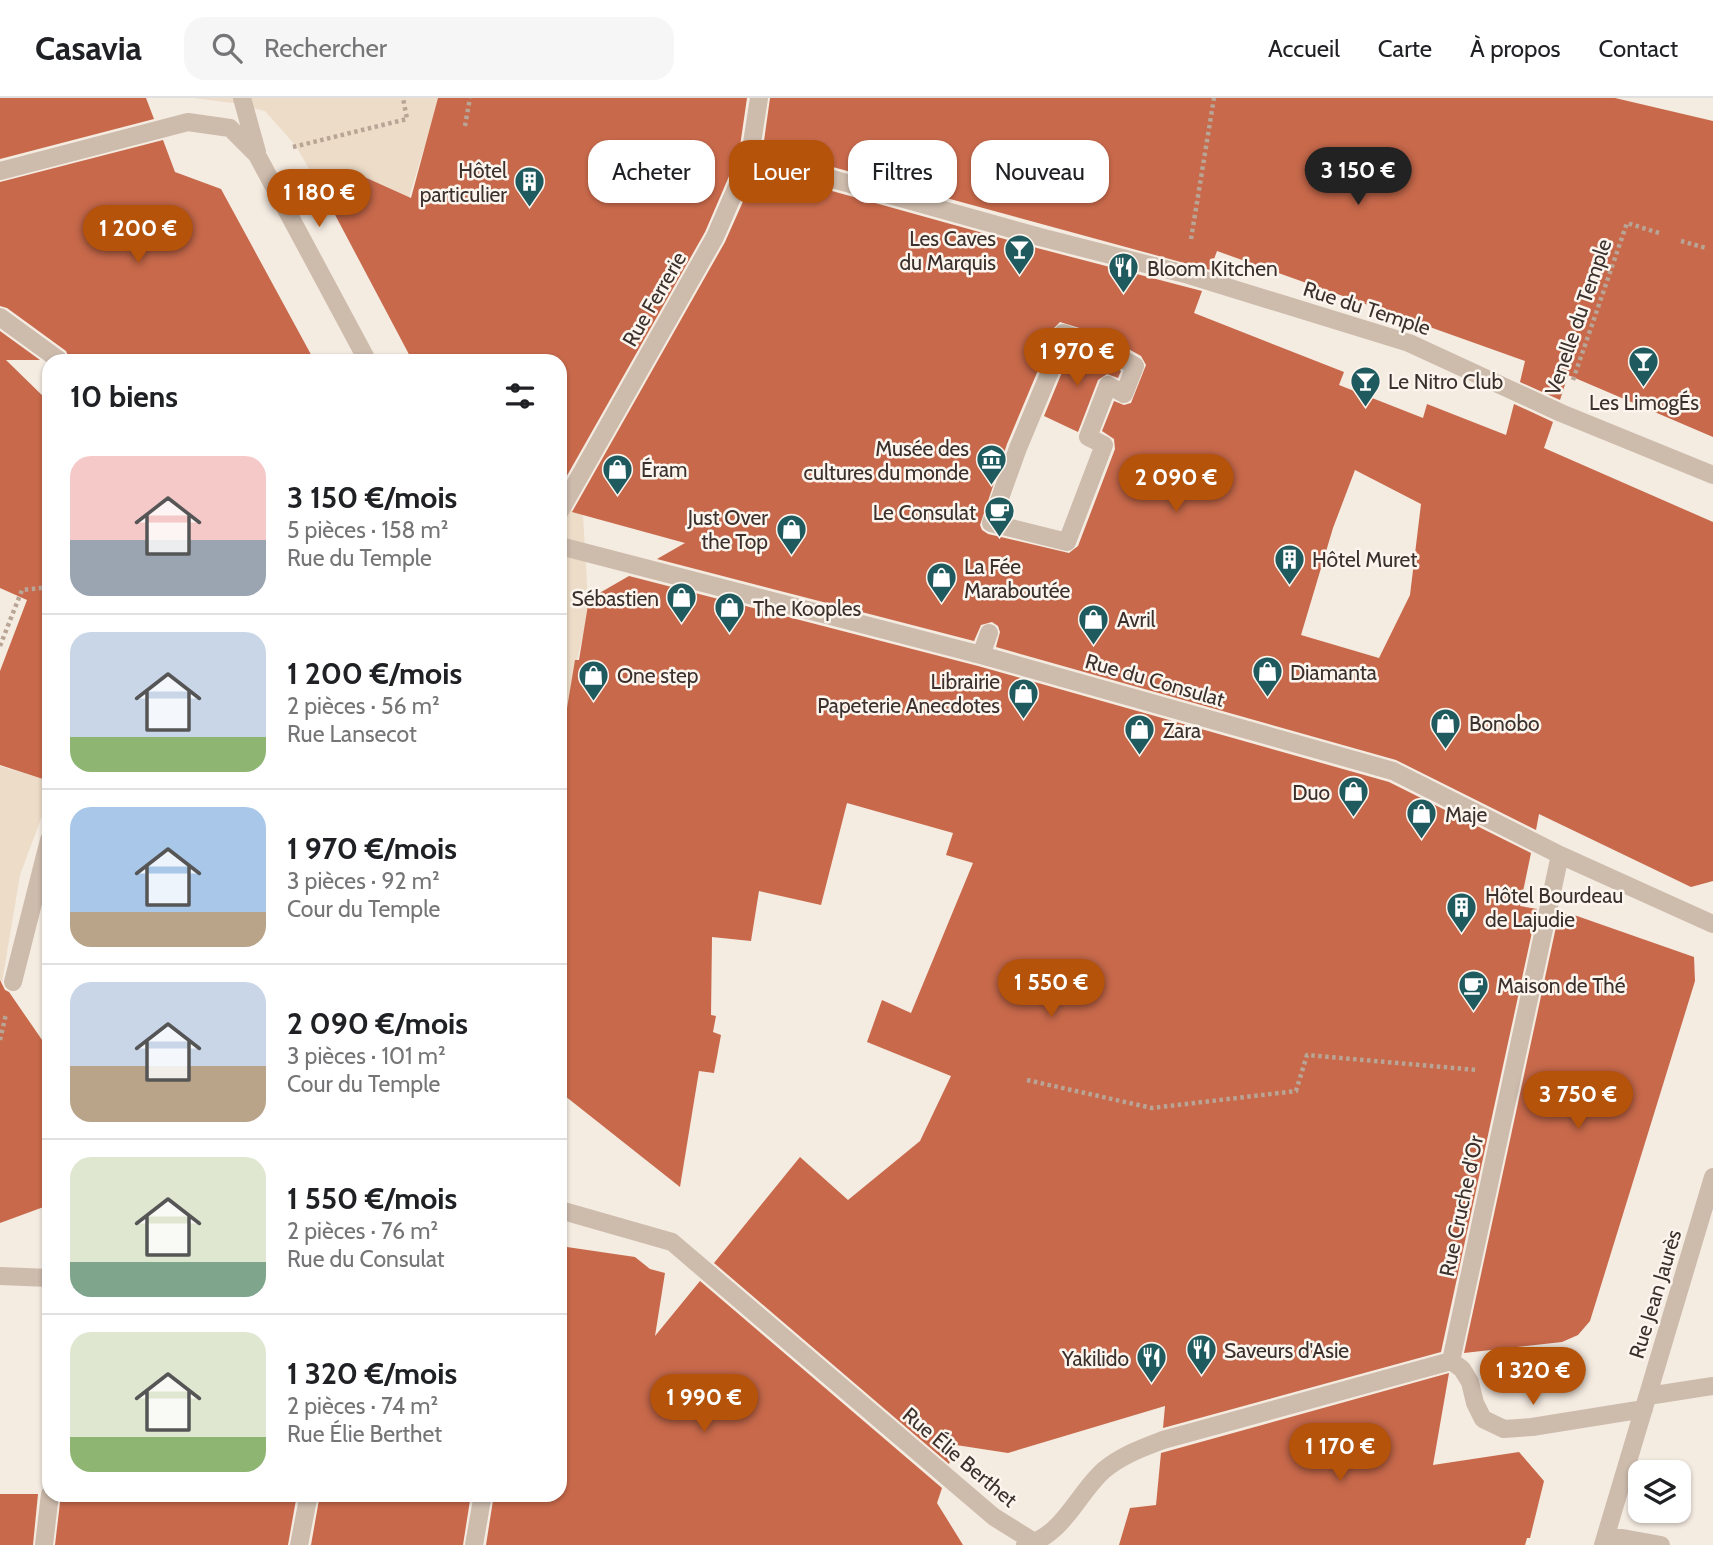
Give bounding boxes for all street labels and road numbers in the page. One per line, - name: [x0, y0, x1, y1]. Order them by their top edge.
- street label: Venelle du Temple: [1540, 235, 1617, 398]
- street label: Rue Ferrerie: [617, 247, 691, 351]
- street label: Rue du Temple: [1300, 276, 1434, 340]
- street label: Rue du Consulat: [1082, 648, 1228, 712]
- street label: Rue Cruche d'Or: [1434, 1133, 1488, 1279]
- street label: Rue Jean Jaurès: [1624, 1226, 1687, 1361]
- street label: Rue Élie Berthet: [898, 1402, 1022, 1512]

